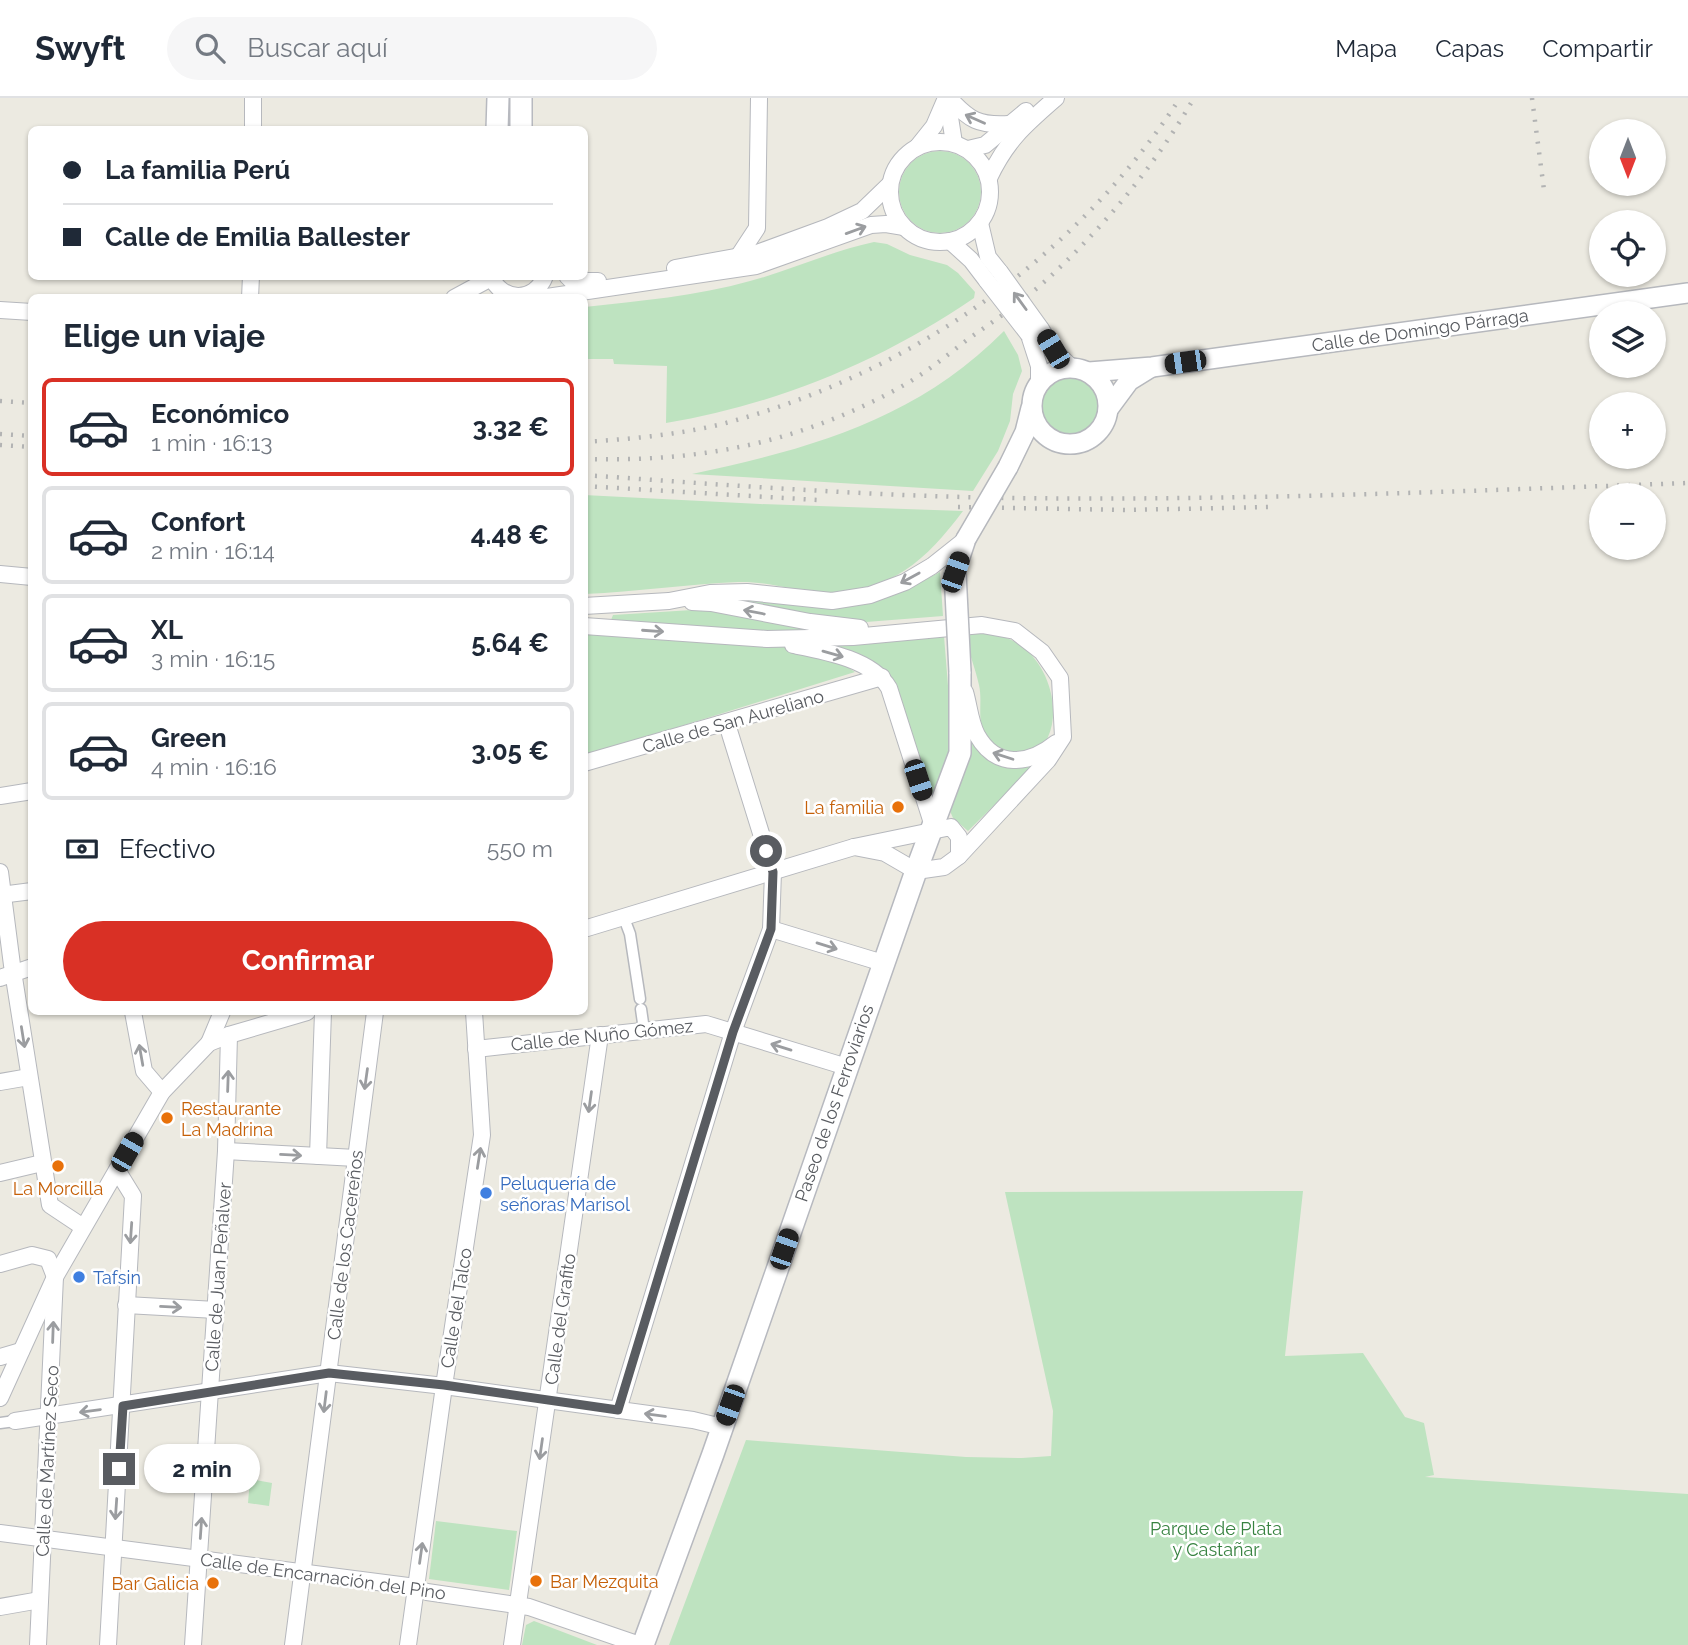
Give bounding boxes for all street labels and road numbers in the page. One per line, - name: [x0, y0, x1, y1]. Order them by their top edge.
- street label: Calle de Domingo Párraga: [1310, 304, 1530, 356]
- street label: Calle de San Aureliano: [640, 685, 826, 757]
- street label: Paseo de los Ferroviarios: [790, 1001, 878, 1204]
- street label: Calle de Nuño Gómez: [510, 1015, 694, 1055]
- street label: Calle de los Cacereños: [323, 1148, 367, 1341]
- street label: Calle de Juan Peñalver: [201, 1181, 235, 1372]
- street label: Calle del Talco: [436, 1246, 476, 1370]
- street label: Calle del Grafito: [540, 1252, 580, 1386]
- street label: Calle de Martínez Seco: [31, 1364, 63, 1557]
- street label: Calle de Encarnación del Pino: [199, 1548, 447, 1604]

